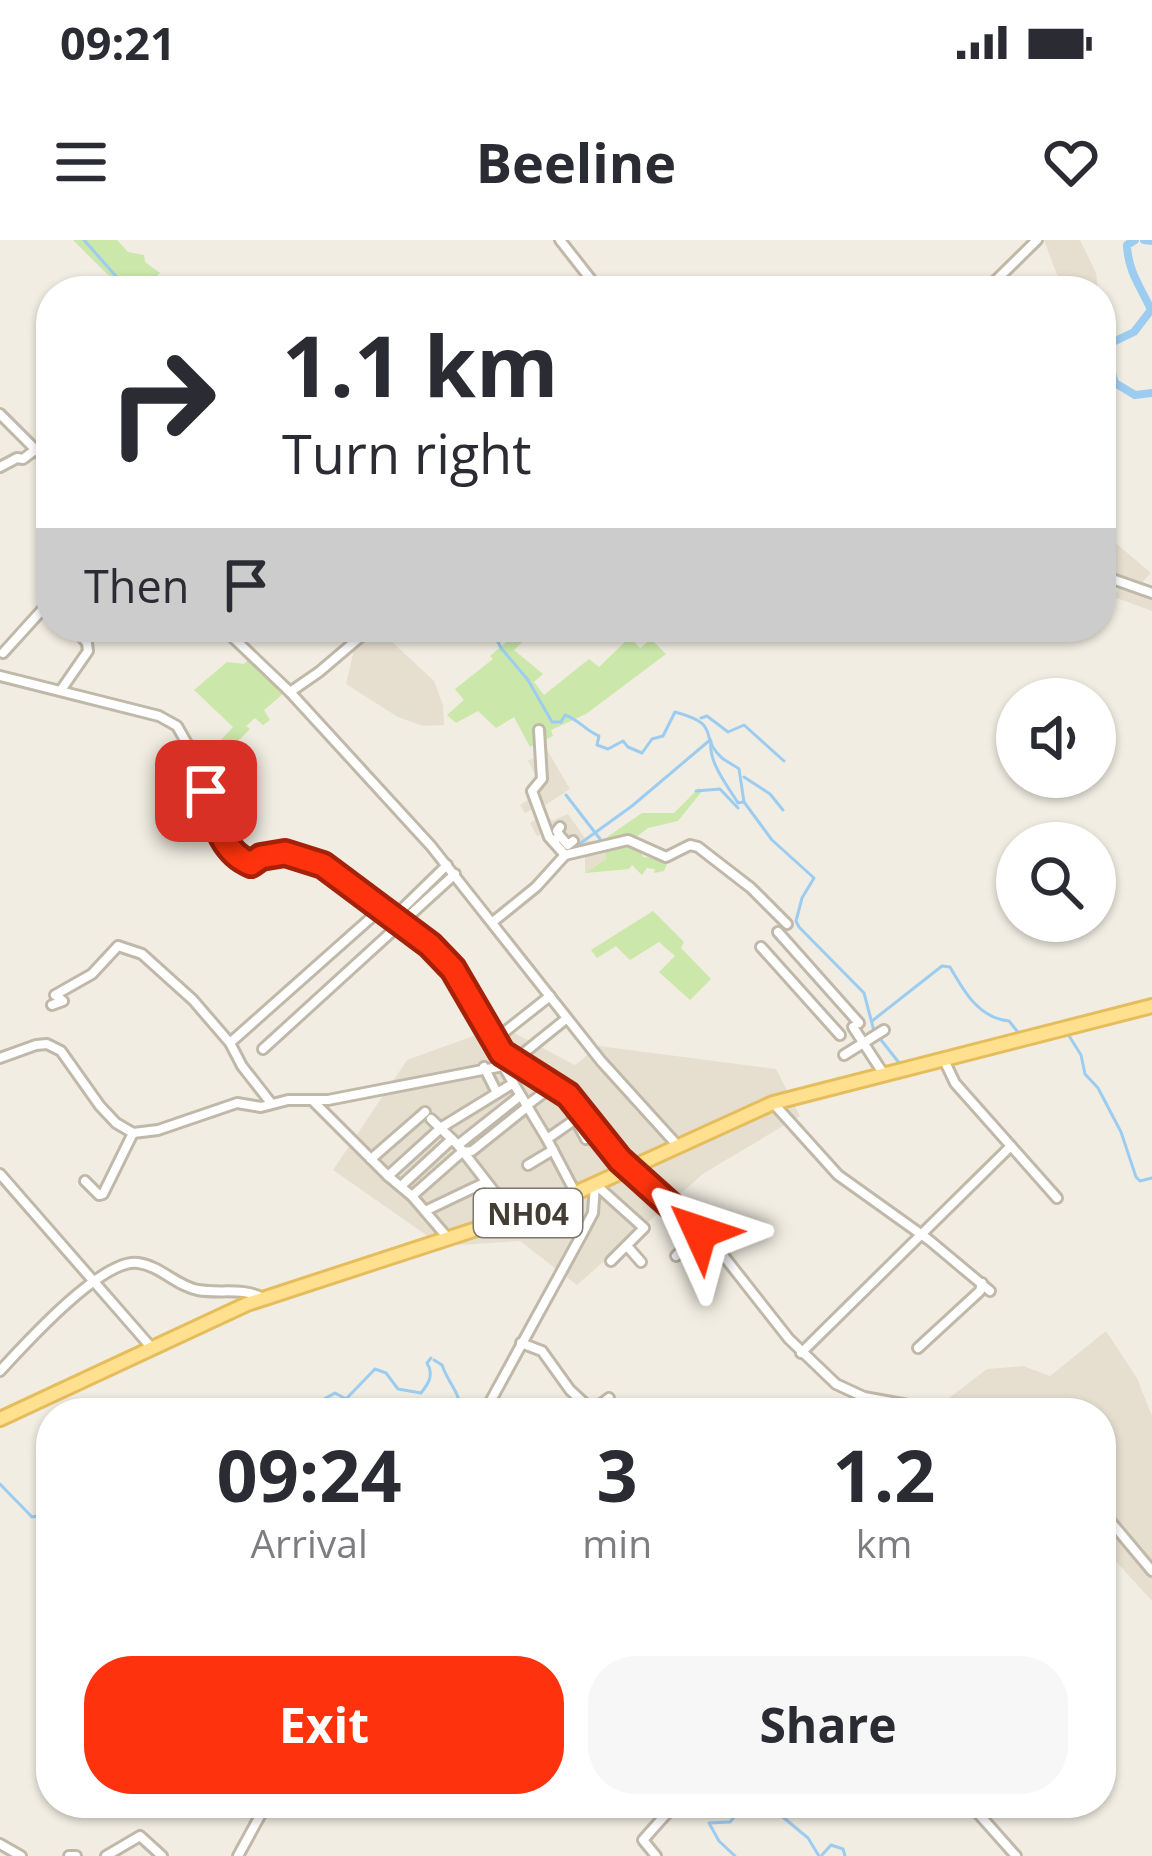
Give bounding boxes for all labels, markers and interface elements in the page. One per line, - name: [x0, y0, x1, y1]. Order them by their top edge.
- text: 09:21: [60, 12, 176, 73]
- text: Beeline: [476, 125, 676, 199]
- icon: menu: [48, 129, 114, 195]
- icon: heart: [1038, 129, 1104, 195]
- text: 1.1 km: [282, 307, 558, 422]
- icon: right: [84, 324, 240, 480]
- text: Turn right: [282, 416, 531, 490]
- icon: arrive: [213, 552, 279, 618]
- text: Then: [84, 555, 189, 616]
- map controls: [996, 678, 1116, 942]
- button: sound: [996, 678, 1116, 798]
- pin: [155, 740, 257, 842]
- icon: arrive: [173, 758, 239, 824]
- button: search: [996, 822, 1116, 942]
- position arrow: [637, 1169, 763, 1295]
- road number: NH04: [474, 1189, 582, 1237]
- text: 09:24: [217, 1425, 402, 1523]
- text: 3: [597, 1425, 638, 1523]
- text: 1.2: [833, 1425, 935, 1523]
- text: Arrival: [250, 1516, 368, 1569]
- text: min: [582, 1516, 652, 1569]
- text: km: [856, 1516, 912, 1569]
- button: Exit: [84, 1656, 564, 1794]
- button: Share: [588, 1656, 1068, 1794]

